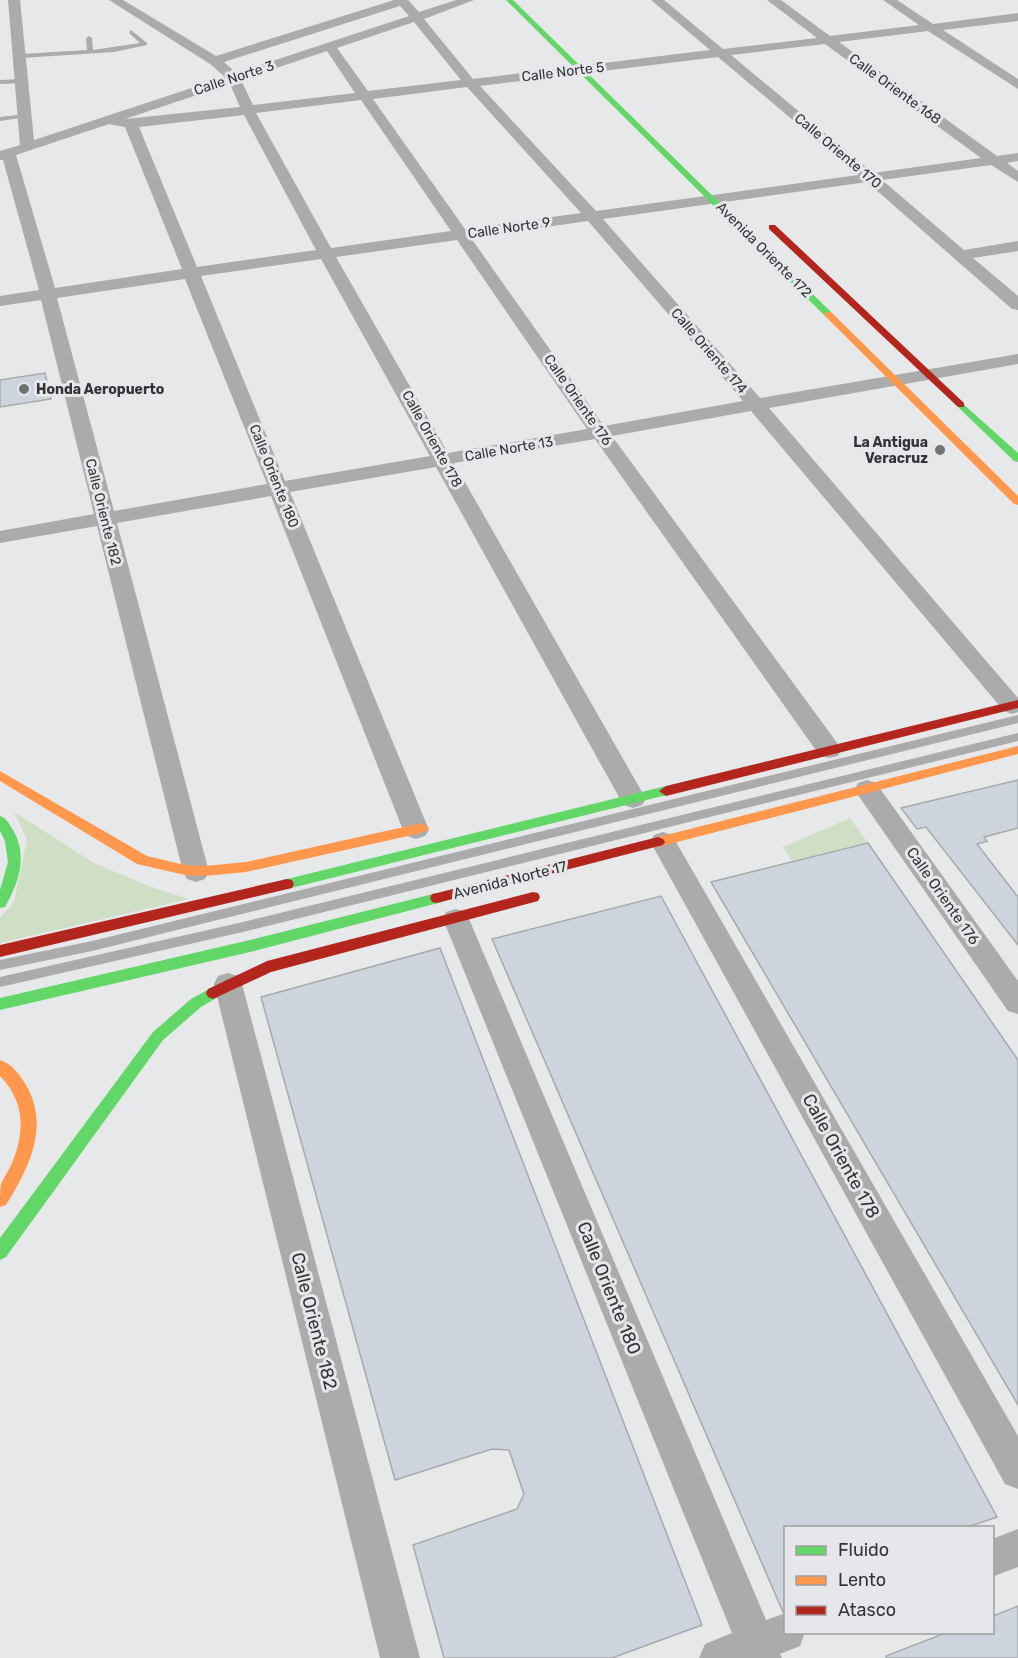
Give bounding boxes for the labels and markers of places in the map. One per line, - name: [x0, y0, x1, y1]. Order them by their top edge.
- place label: Honda Aeropuerto: [36, 381, 164, 398]
- marker: Honda Aeropuerto: [17, 382, 31, 396]
- place label: La Antigua Veracruz: [853, 434, 928, 467]
- marker: La Antigua Veracruz: [933, 443, 947, 457]

